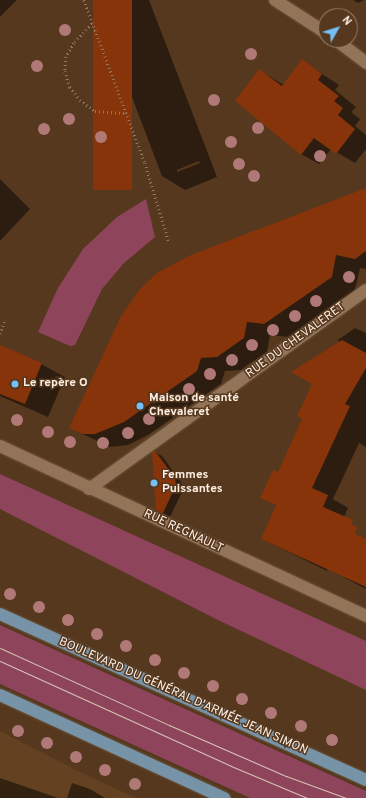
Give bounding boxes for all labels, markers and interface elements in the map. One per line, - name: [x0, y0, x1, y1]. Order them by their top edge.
- north arrow: [318, 8, 358, 48]
- text: N: [339, 14, 354, 29]
- street label: RUE DU CHEVALERET: [244, 300, 348, 382]
- place label: Le repère O: [23, 377, 88, 391]
- marker: Le repère O: [10, 379, 20, 389]
- place label: Maison de santé Chevaleret: [149, 392, 239, 420]
- marker: Maison de santé Chevaleret: [134, 400, 146, 412]
- place label: Femmes Puissantes: [162, 469, 223, 497]
- marker: Femmes Puissantes: [149, 478, 159, 488]
- street label: RUE REGNAULT: [141, 507, 225, 557]
- street label: BOULEVARD DU GÉNÉRAL D'ARMÉE JEAN SIMON: [56, 635, 310, 759]

